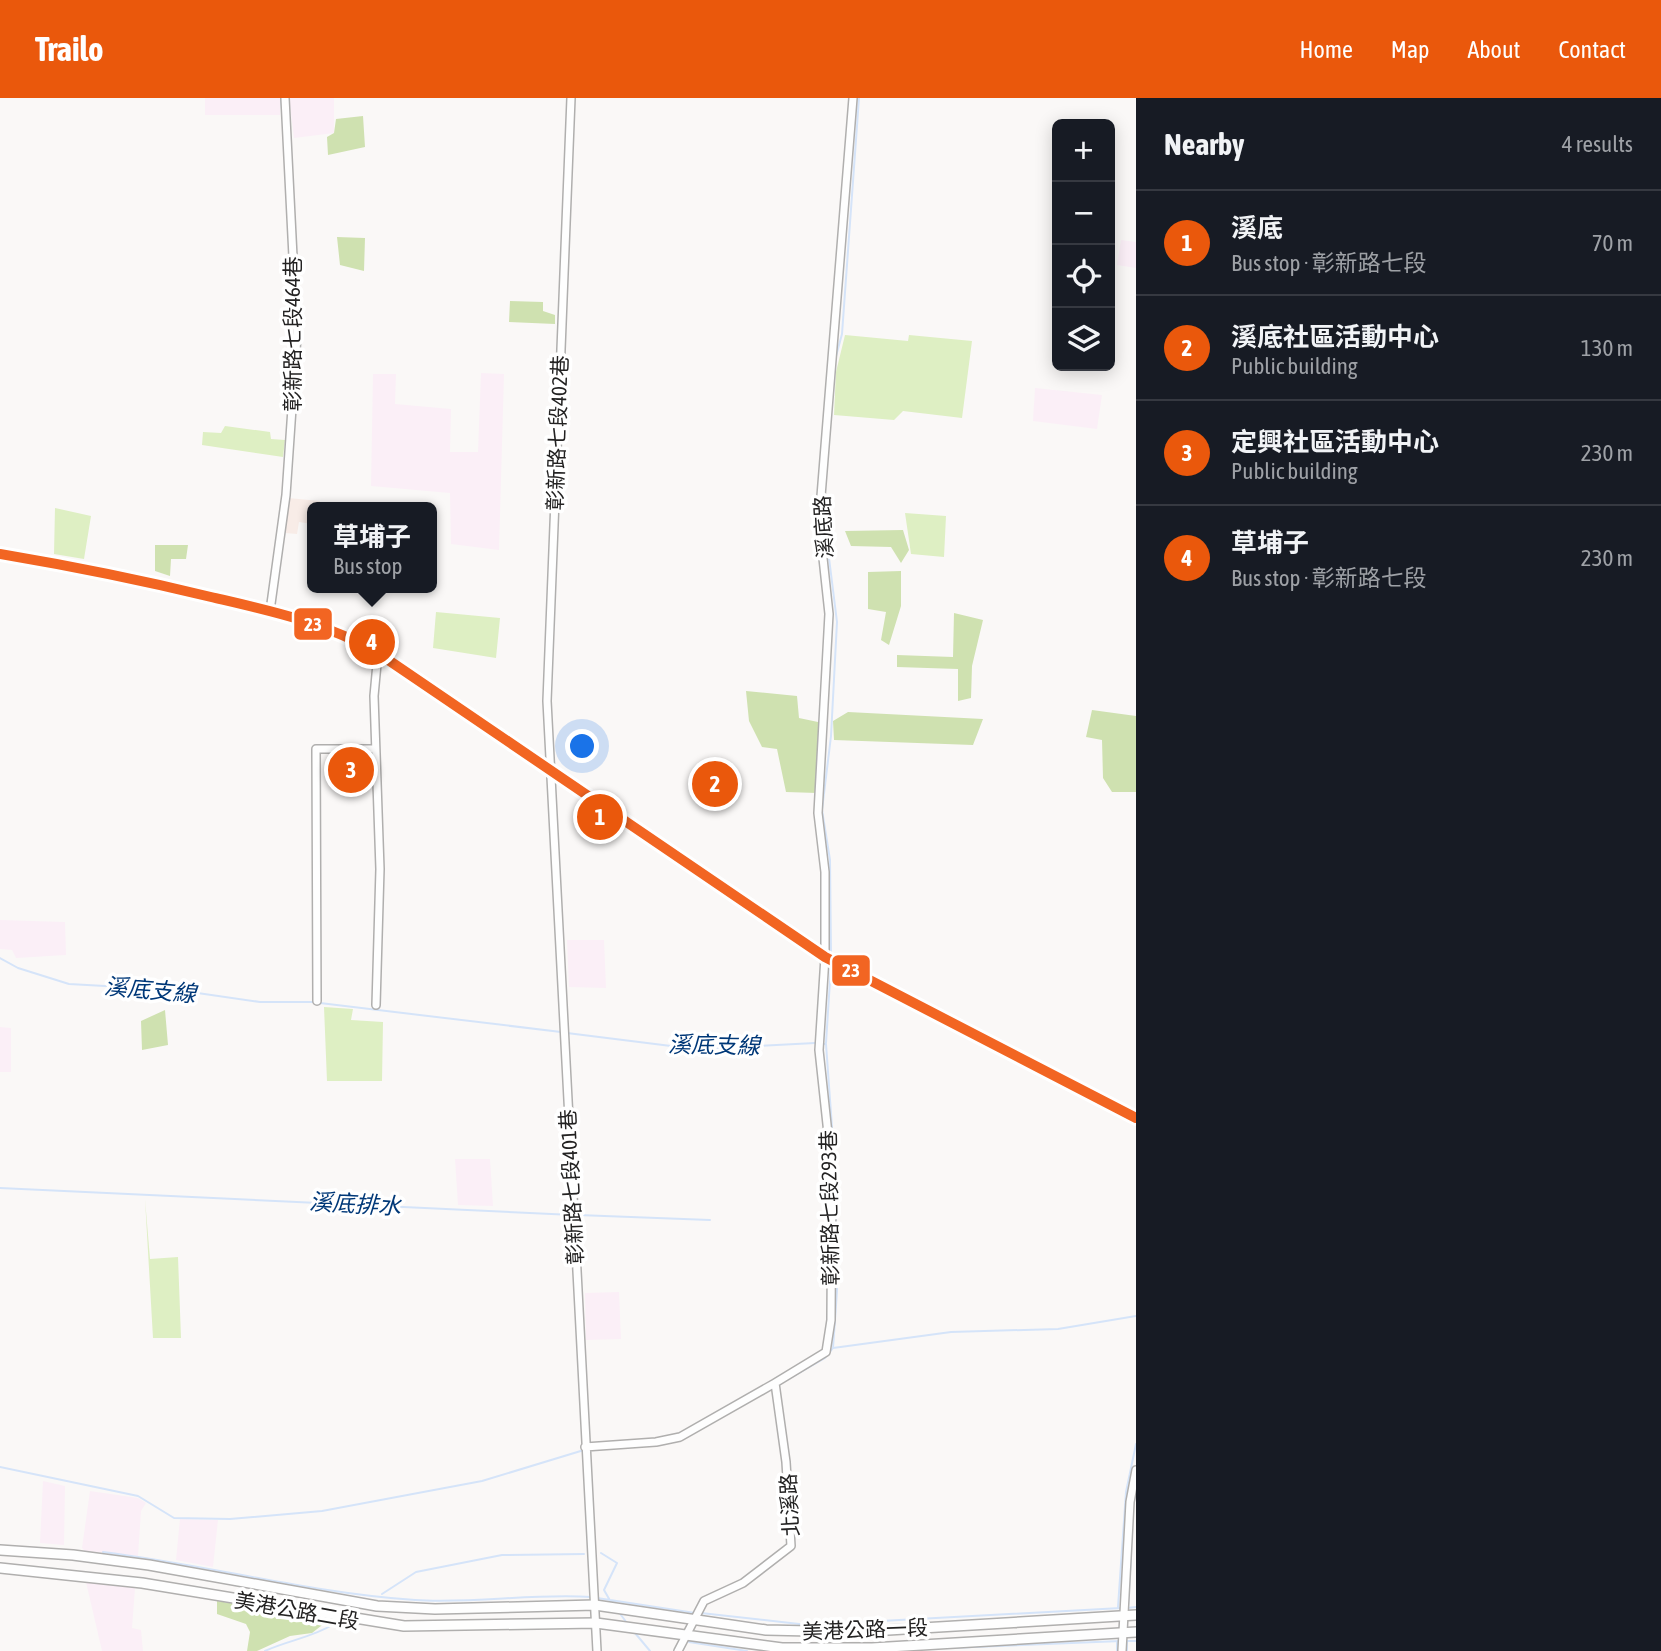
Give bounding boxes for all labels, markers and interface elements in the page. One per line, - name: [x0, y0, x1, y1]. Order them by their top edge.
- text: Trailo: [35, 30, 103, 68]
- text: Home: [1299, 36, 1353, 63]
- text: Map: [1391, 36, 1429, 63]
- text: About: [1467, 36, 1520, 63]
- text: Contact: [1558, 36, 1626, 63]
- map controls: [1052, 119, 1115, 371]
- button: +: [1052, 119, 1115, 182]
- text: Nearby: [1164, 127, 1244, 161]
- text: 4 results: [1562, 131, 1633, 157]
- button: −: [1052, 182, 1115, 245]
- text: 溪底: [1231, 213, 1283, 243]
- text: 1: [1182, 230, 1192, 256]
- text: 70 m: [1592, 230, 1633, 256]
- button: locate: [1052, 245, 1115, 308]
- text: Bus stop · 彰新路七段: [1231, 250, 1427, 276]
- street label: 彰新路七段464巷: [280, 256, 304, 412]
- button: layers: [1052, 308, 1115, 371]
- text: 溪底社區活動中心: [1231, 322, 1439, 352]
- text: 2: [1182, 335, 1192, 361]
- text: 130 m: [1581, 335, 1633, 361]
- text: Public building: [1231, 353, 1358, 379]
- street label: 彰新路七段402巷: [542, 355, 572, 511]
- text: 定興社區活動中心: [1231, 427, 1439, 457]
- text: 3: [1182, 440, 1192, 466]
- text: 230 m: [1581, 440, 1633, 466]
- text: Public building: [1231, 458, 1358, 484]
- street label: 溪底路: [809, 495, 837, 559]
- popup: [307, 502, 437, 593]
- text: 草埔子: [333, 522, 411, 552]
- text: 草埔子: [1231, 528, 1309, 558]
- text: 4: [1182, 545, 1192, 571]
- text: 230 m: [1581, 545, 1633, 571]
- text: Bus stop: [333, 553, 403, 579]
- text: Bus stop · 彰新路七段: [1231, 565, 1427, 591]
- line badge: 23: [293, 607, 333, 641]
- text: 23: [304, 613, 322, 635]
- pin: 4: [349, 616, 395, 668]
- your location: [565, 729, 599, 763]
- pin: 3: [328, 744, 374, 796]
- pin: 2: [692, 758, 738, 810]
- pin: 1: [577, 791, 623, 843]
- line badge: 23: [831, 954, 871, 987]
- text: 23: [842, 959, 860, 981]
- water label: 溪底支線: [103, 973, 200, 1007]
- water label: 溪底支線: [668, 1031, 763, 1059]
- street label: 彰新路七段401巷: [555, 1109, 587, 1265]
- street label: 彰新路七段293巷: [816, 1130, 842, 1286]
- water label: 溪底排水: [308, 1189, 403, 1219]
- street label: 北溪路: [775, 1473, 803, 1537]
- street label: 美港公路二段: [233, 1587, 361, 1633]
- street label: 美港公路一段: [802, 1615, 928, 1643]

